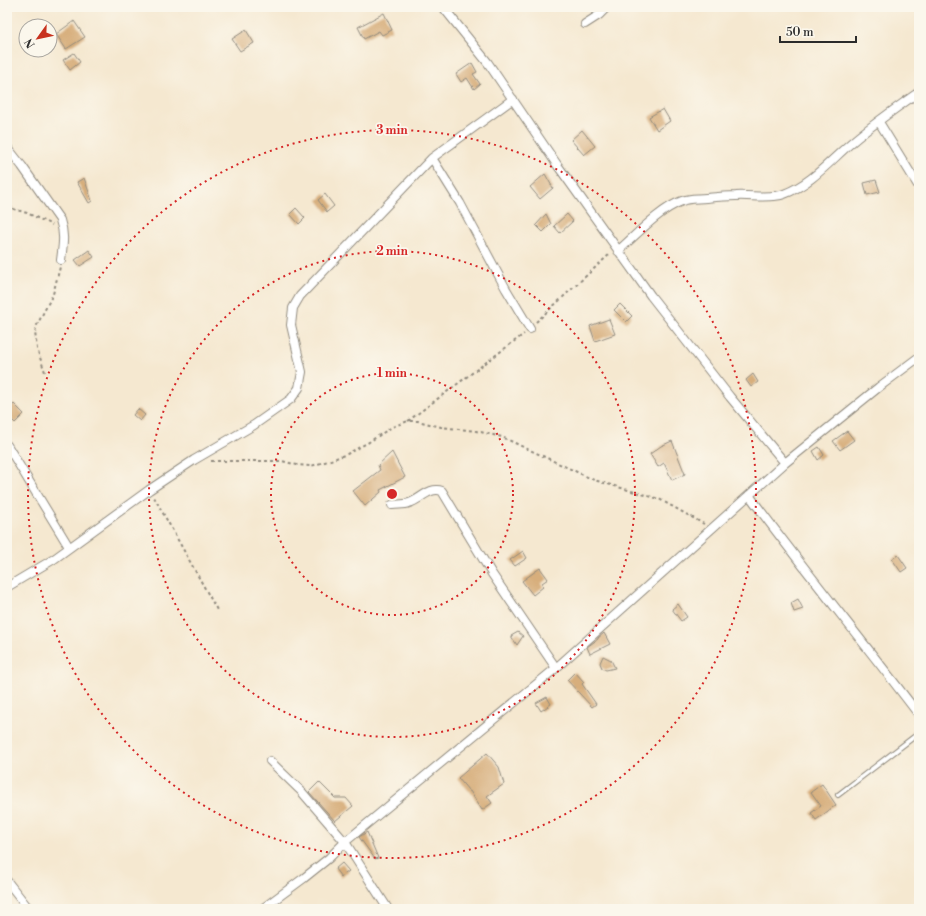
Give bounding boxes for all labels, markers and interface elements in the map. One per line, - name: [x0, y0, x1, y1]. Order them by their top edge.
- north arrow: [18, 18, 58, 58]
- scale bar: [780, 18, 856, 44]
- text: 50 m: [786, 25, 814, 40]
- text: N: [22, 35, 39, 50]
- text: 3 min: [376, 123, 408, 138]
- text: 2 min: [376, 244, 408, 259]
- text: 1 min: [377, 366, 408, 381]
- centre of rings: [385, 487, 399, 501]

